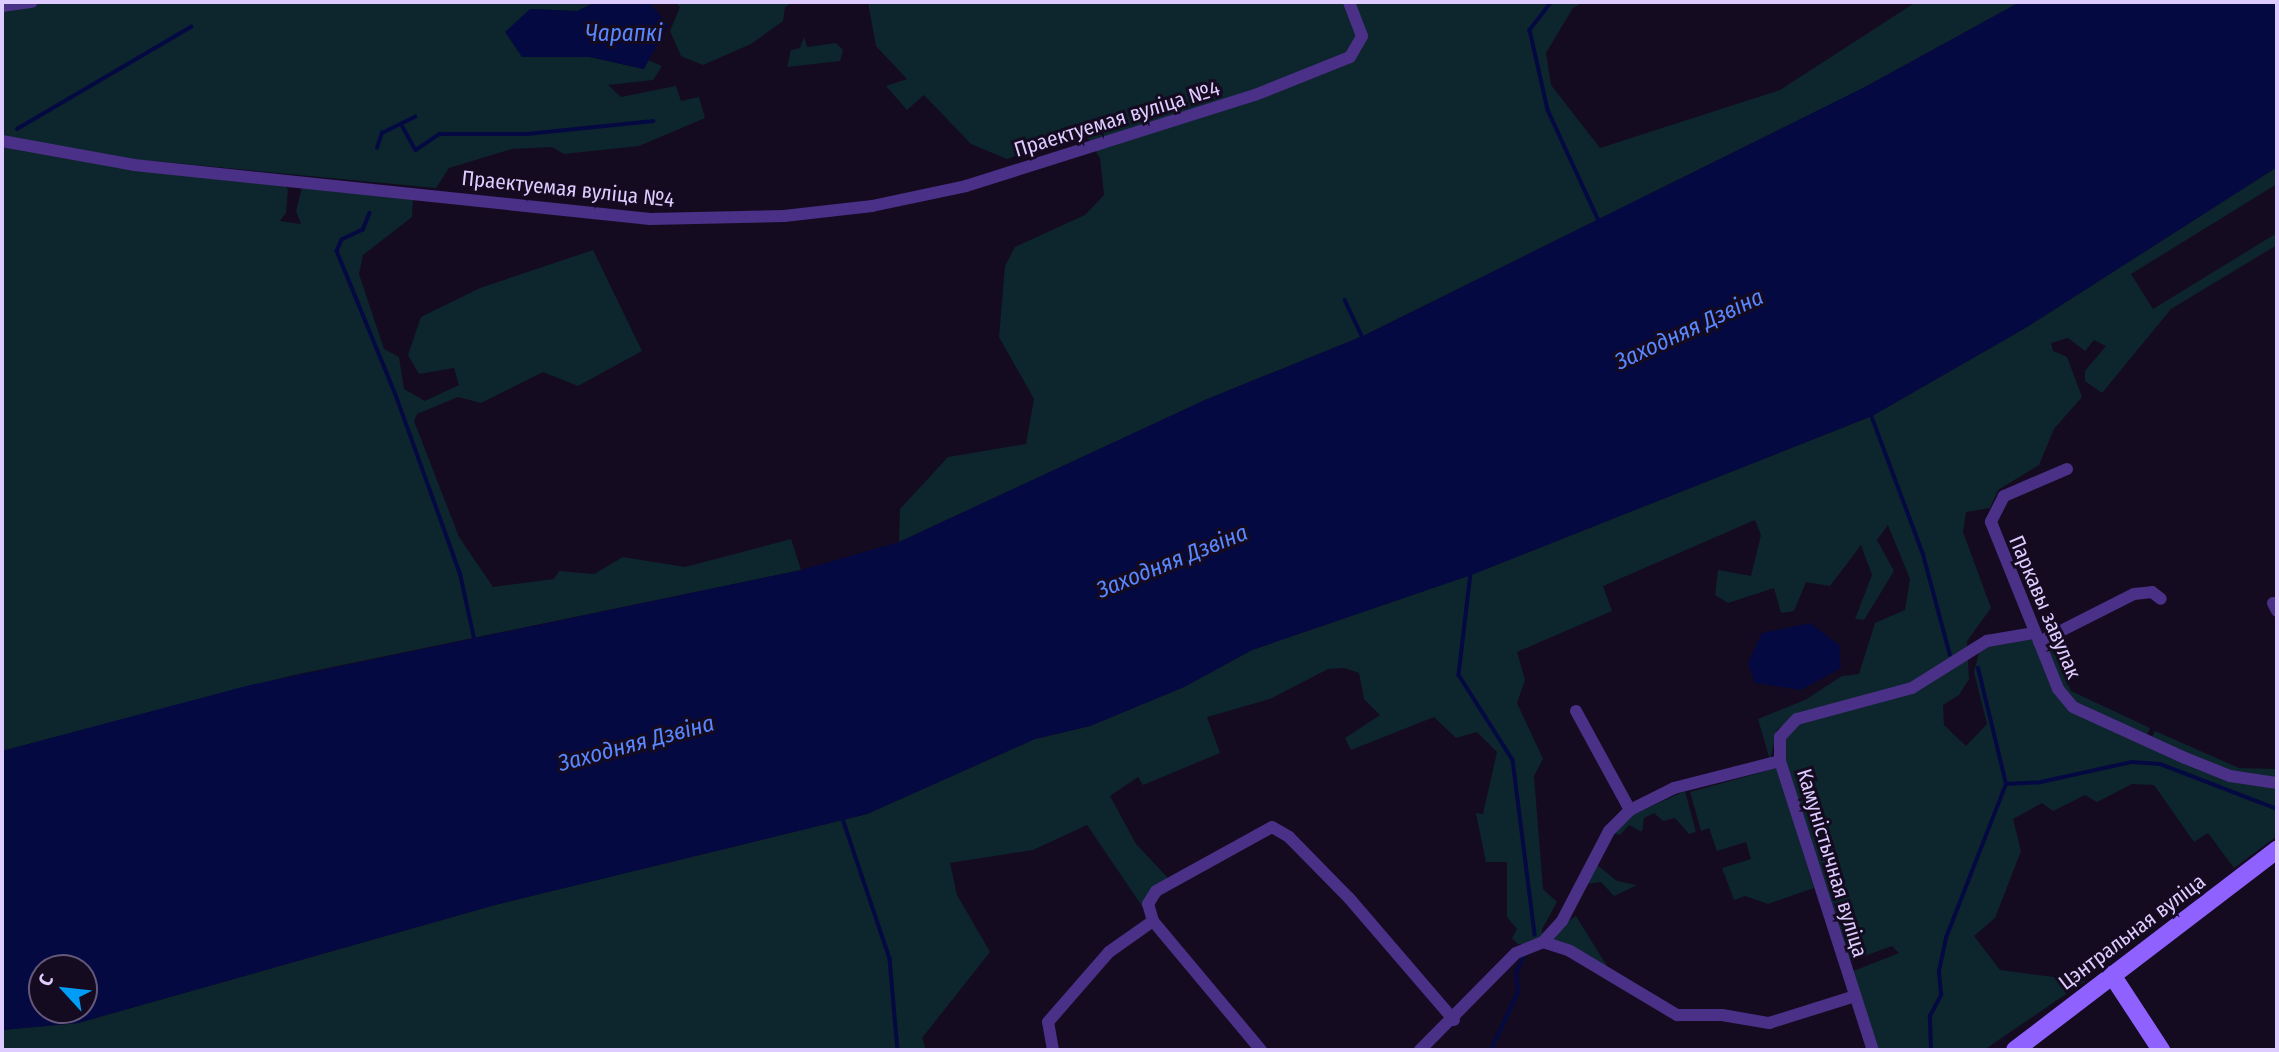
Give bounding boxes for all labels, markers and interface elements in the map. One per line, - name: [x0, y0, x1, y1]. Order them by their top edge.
- water label: Чарапкі: [585, 19, 663, 47]
- street label: Праектуемая вуліца №4: [1011, 76, 1223, 162]
- street label: Праектуемая вуліца №4: [460, 165, 676, 213]
- water label: Заходняя Дзвіна: [1610, 283, 1768, 375]
- water label: Заходняя Дзвіна: [1092, 518, 1252, 604]
- street label: Паркавы завулак: [2003, 532, 2087, 682]
- water label: Заходняя Дзвіна: [555, 709, 717, 777]
- street label: Камуністычная вуліца: [1791, 766, 1873, 960]
- street label: Цэнтральная вуліца: [2054, 869, 2210, 995]
- north arrow: [28, 954, 98, 1024]
- text: С: [33, 970, 58, 990]

